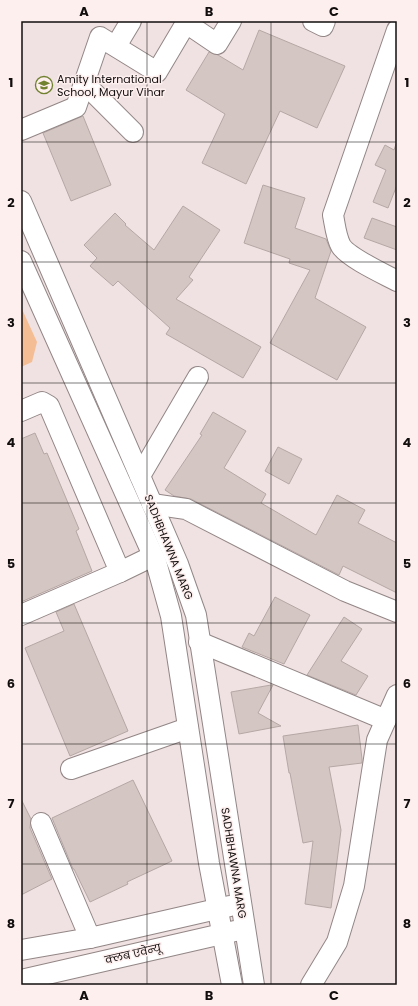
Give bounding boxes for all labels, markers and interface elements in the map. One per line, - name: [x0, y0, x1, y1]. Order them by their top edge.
- text: A: [79, 2, 89, 21]
- text: B: [205, 2, 214, 21]
- text: C: [329, 2, 339, 21]
- place label: Amity International School, Mayur Vihar: [57, 71, 165, 100]
- text: 1: [9, 73, 13, 92]
- text: 1: [405, 73, 409, 92]
- school or university icon: Amity International School, Mayur Vihar: [34, 75, 54, 95]
- text: 2: [7, 193, 15, 212]
- text: 2: [403, 193, 411, 212]
- text: 3: [7, 313, 15, 332]
- text: 3: [403, 313, 411, 332]
- text: 4: [7, 433, 16, 452]
- text: 4: [403, 433, 412, 452]
- street label: SADHBHAWNA MARG: [141, 492, 198, 602]
- text: 5: [7, 554, 15, 573]
- text: 5: [403, 554, 411, 573]
- text: 6: [7, 674, 15, 693]
- text: 6: [403, 674, 411, 693]
- text: 7: [8, 794, 15, 813]
- text: 7: [404, 794, 411, 813]
- street label: SADHBHAWNA MARG: [217, 806, 251, 920]
- text: 8: [7, 914, 15, 933]
- text: 8: [403, 914, 411, 933]
- street label: क्लब एवेन्यू: [102, 939, 165, 968]
- text: A: [79, 986, 89, 1005]
- text: B: [205, 986, 214, 1005]
- text: C: [329, 986, 339, 1005]

